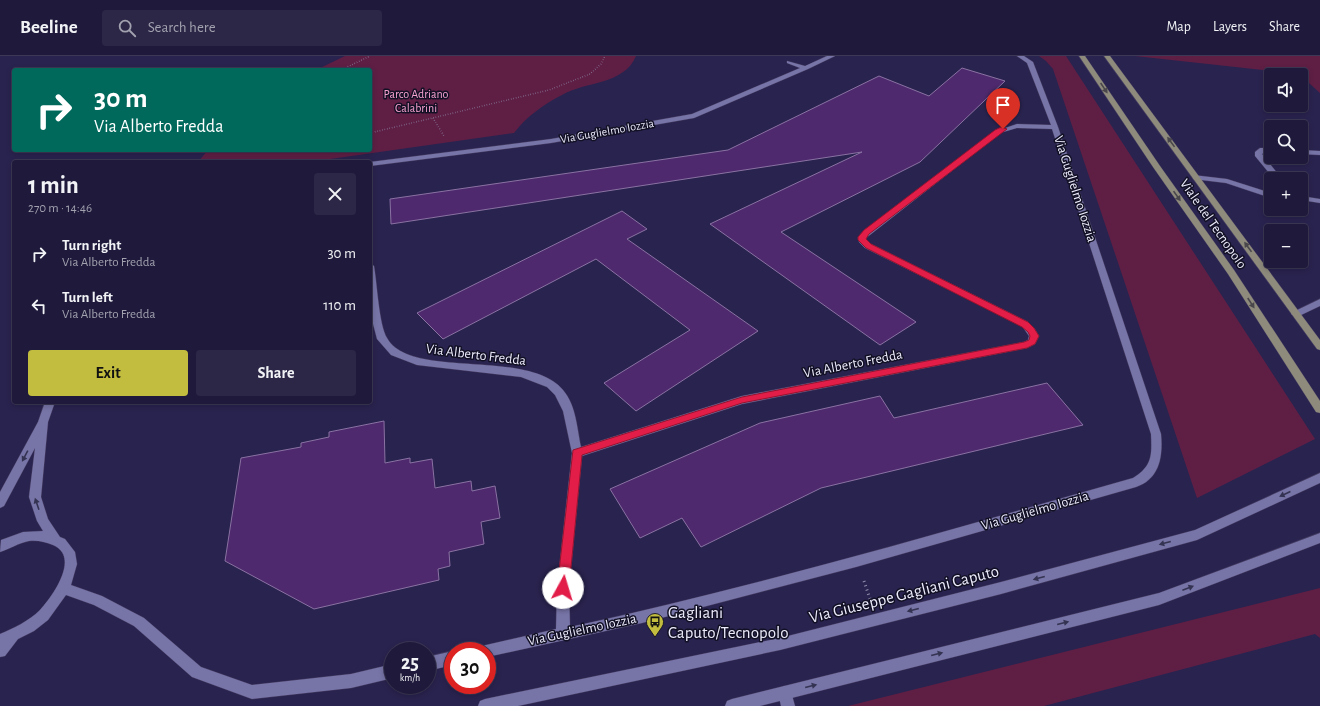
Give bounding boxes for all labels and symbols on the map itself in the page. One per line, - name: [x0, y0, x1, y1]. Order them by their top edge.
- one-way arrow: [1100, 83, 1108, 94]
- park label: Parco Adriano Calabrini: [384, 88, 449, 114]
- pin: [986, 88, 1020, 129]
- street label: Via Guglielmo Iozzia: [559, 117, 655, 145]
- street label: Via Guglielmo Iozzia: [1051, 134, 1099, 244]
- one-way arrow: [1167, 137, 1175, 148]
- street label: Viale del Tecnopolo: [1177, 177, 1249, 271]
- one-way arrow: [1173, 190, 1181, 201]
- one-way arrow: [1244, 242, 1252, 253]
- one-way arrow: [1247, 298, 1255, 308]
- street label: Via Alberto Fredda: [425, 342, 527, 368]
- street label: Via Alberto Fredda: [802, 347, 904, 380]
- one-way arrow: [22, 450, 28, 462]
- street label: Via Guglielmo Iozzia: [980, 489, 1091, 533]
- one-way arrow: [1279, 491, 1290, 497]
- one-way arrow: [34, 498, 40, 510]
- one-way arrow: [1158, 541, 1171, 547]
- street label: Via Giuseppe Gagliani Caputo: [807, 562, 1001, 626]
- position arrow: [542, 567, 584, 609]
- one-way arrow: [1033, 575, 1045, 581]
- one-way arrow: [1182, 584, 1194, 590]
- place label: Gagliani Caputo/Tecnopolo: [668, 604, 789, 641]
- one-way arrow: [907, 608, 920, 614]
- street label: Via Guglielmo Iozzia: [526, 612, 638, 648]
- bus stop icon: Gagliani Caputo/Tecnopolo: [645, 612, 665, 637]
- one-way arrow: [1057, 619, 1069, 625]
- speed limit sign: 30: [444, 642, 496, 694]
- one-way arrow: [931, 651, 943, 657]
- one-way arrow: [805, 683, 817, 689]

